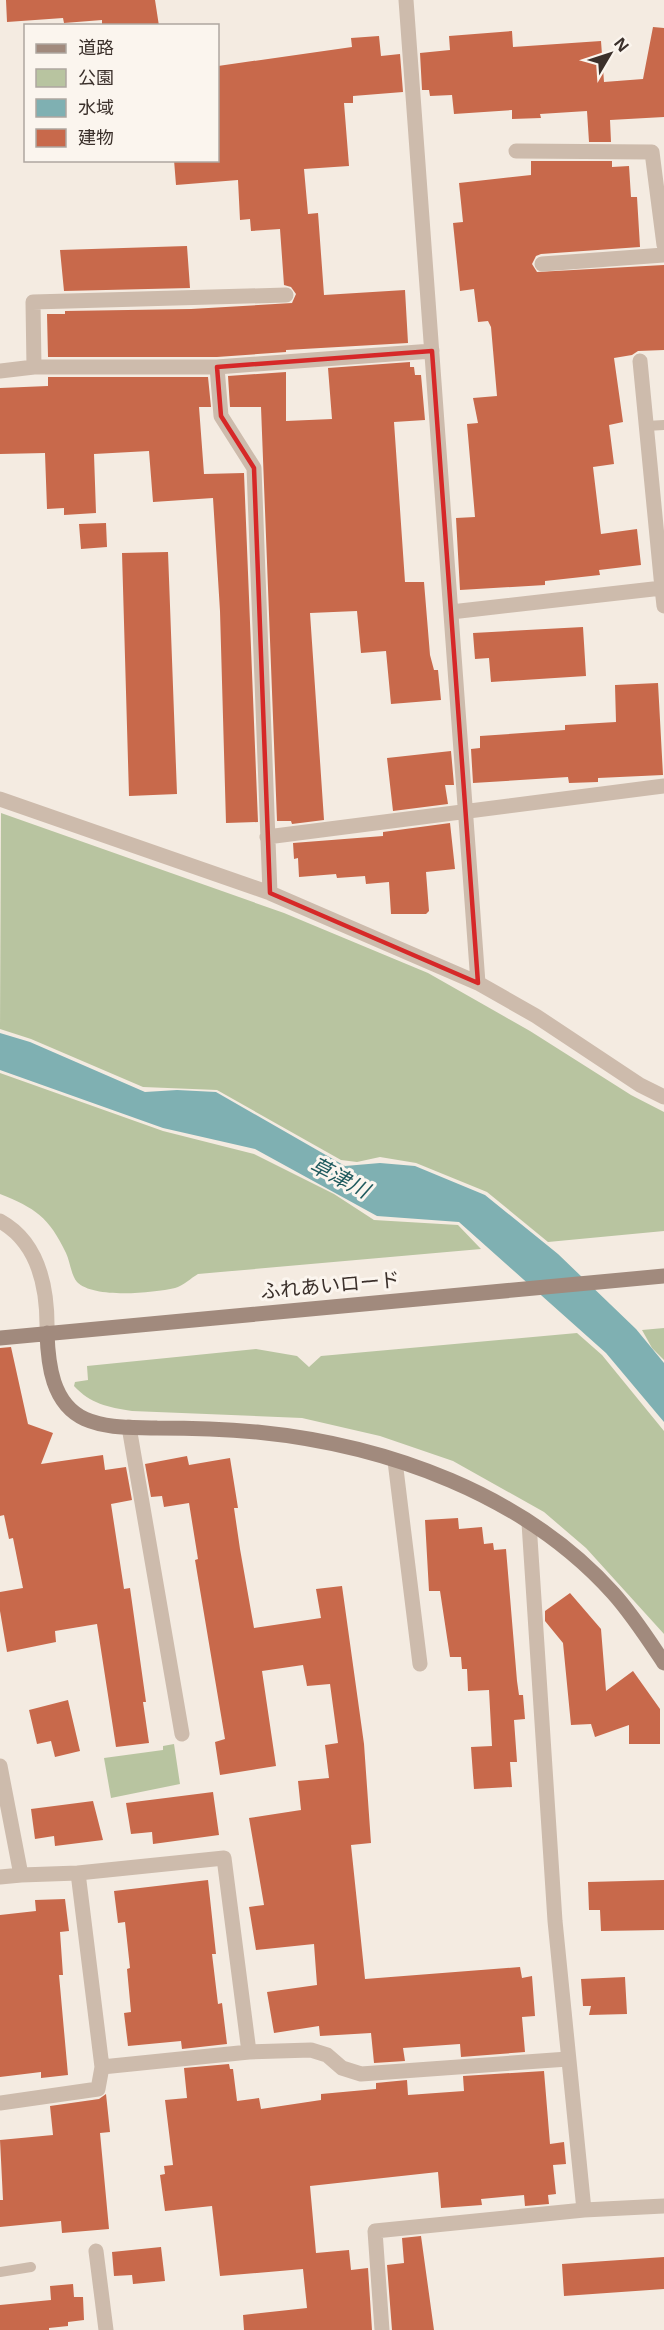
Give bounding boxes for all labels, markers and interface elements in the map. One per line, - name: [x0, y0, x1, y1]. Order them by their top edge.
- legend: [24, 24, 219, 162]
- north arrow: [580, 24, 640, 84]
- text: N: [609, 33, 634, 57]
- text: 道路: [78, 35, 114, 59]
- text: 公園: [78, 65, 114, 89]
- text: 水域: [78, 95, 114, 119]
- text: 建物: [78, 125, 114, 149]
- water label: 草津川: [306, 1150, 376, 1205]
- street label: ふれあいロード: [259, 1265, 401, 1305]

